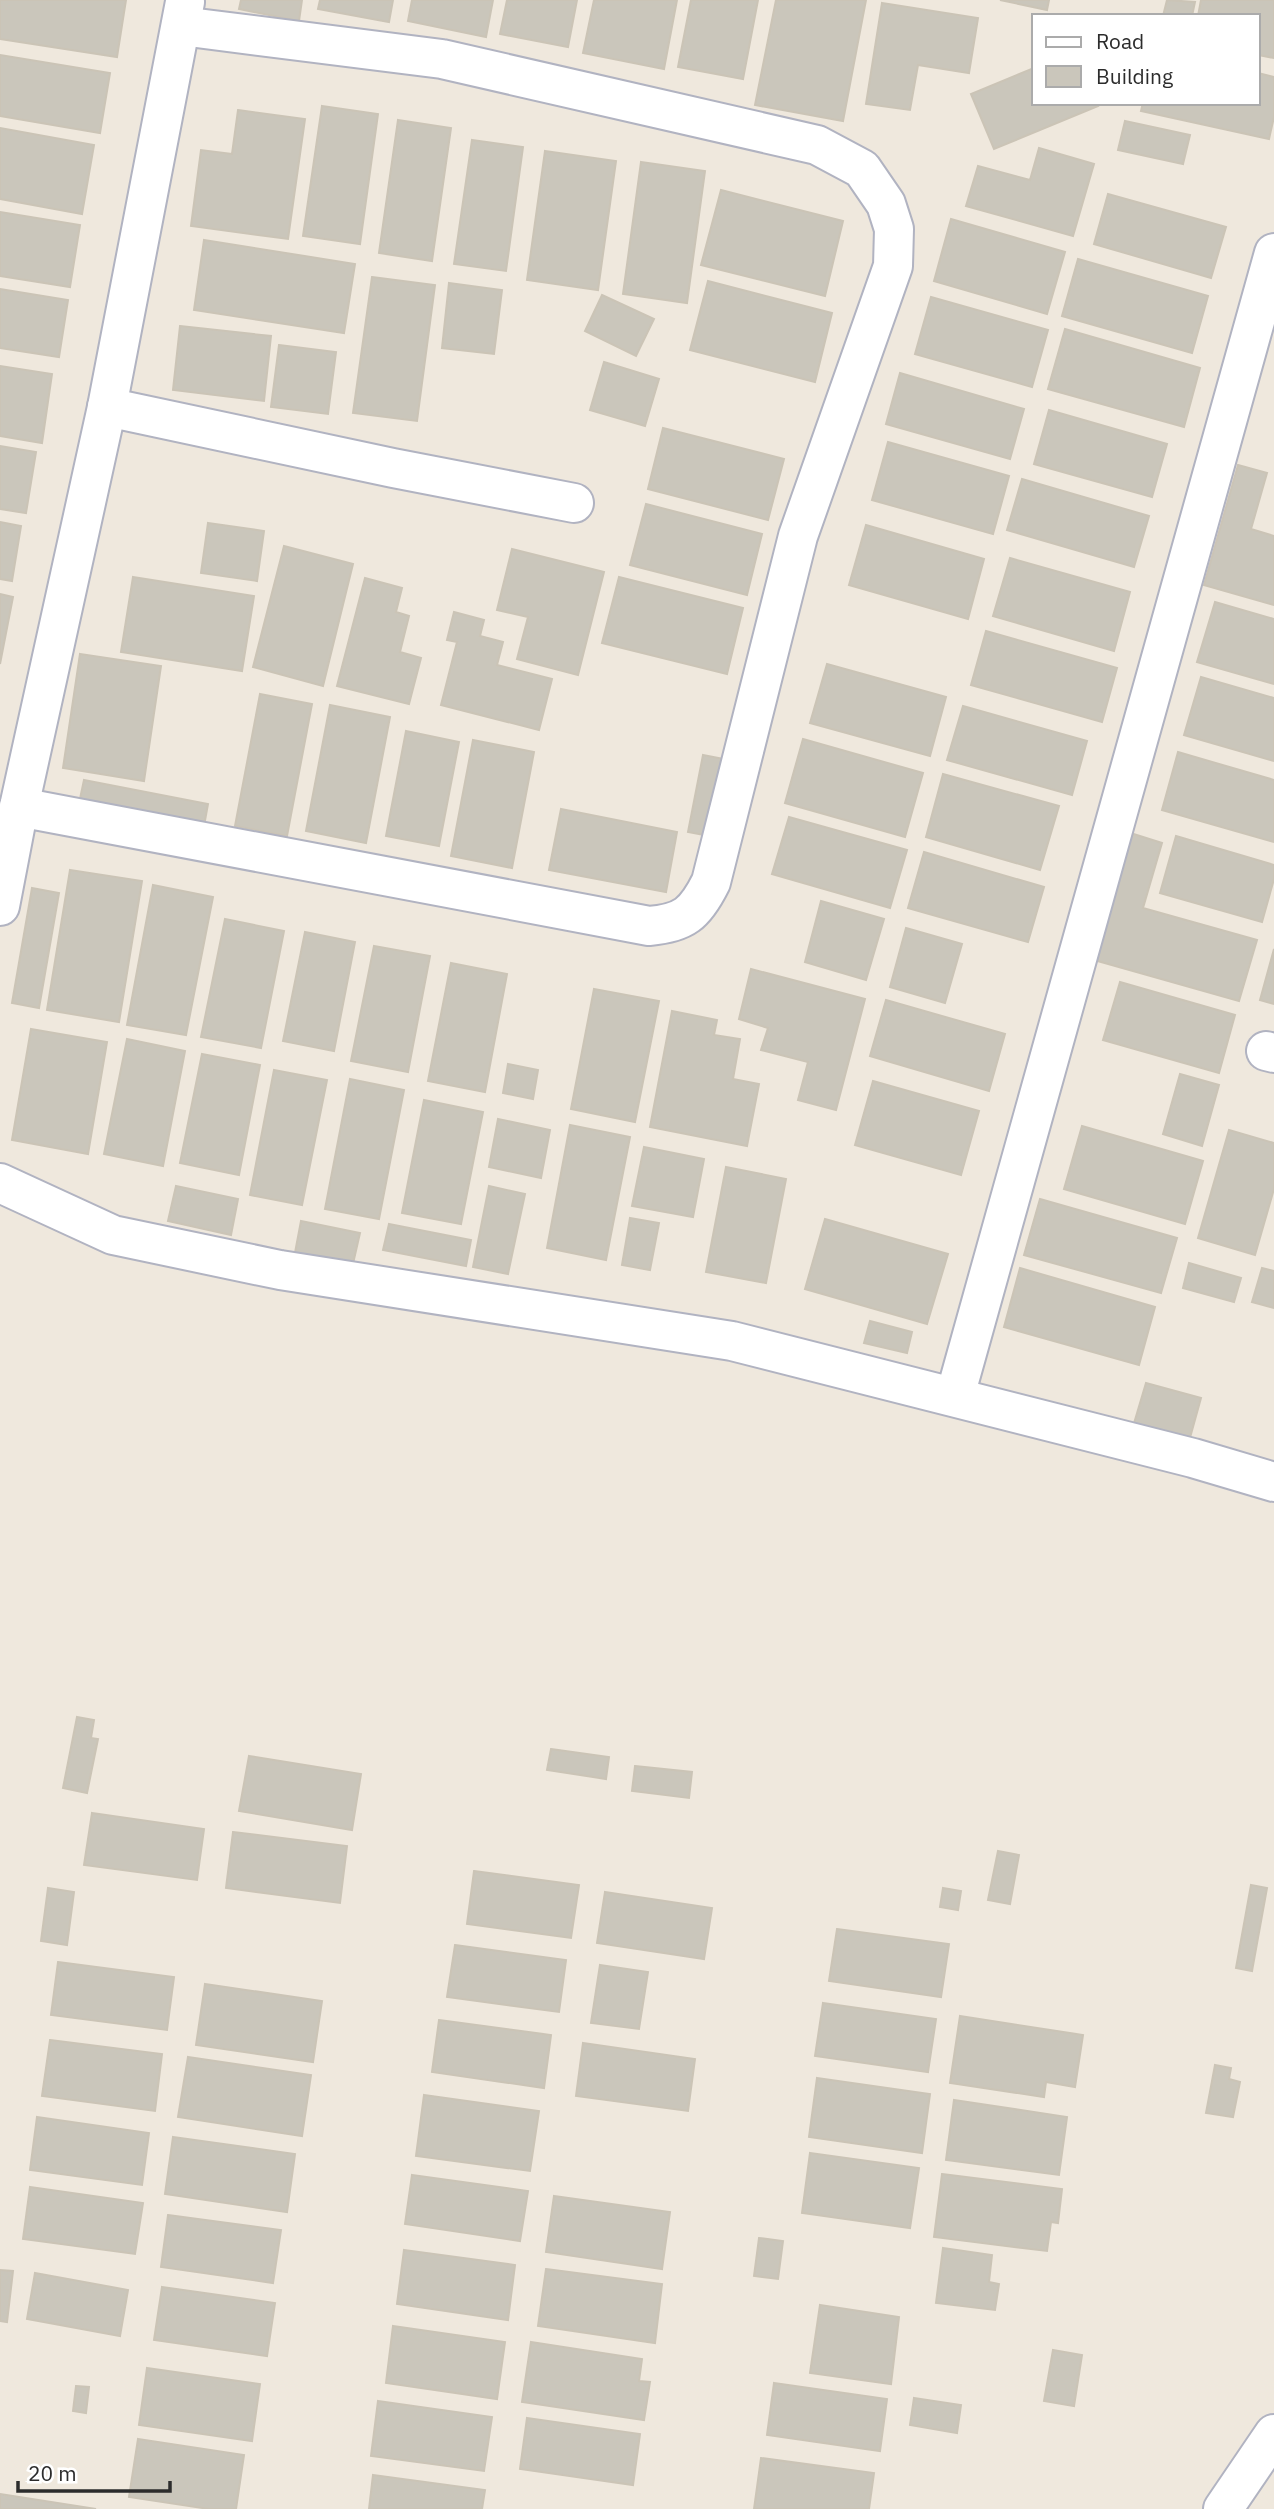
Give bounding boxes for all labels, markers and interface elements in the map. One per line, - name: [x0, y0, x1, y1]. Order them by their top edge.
- legend: [1032, 14, 1260, 105]
- text: Road: [1096, 27, 1144, 55]
- text: Building: [1096, 62, 1173, 90]
- scale bar: [18, 2450, 170, 2494]
- text: 20 m: [28, 2459, 77, 2487]

